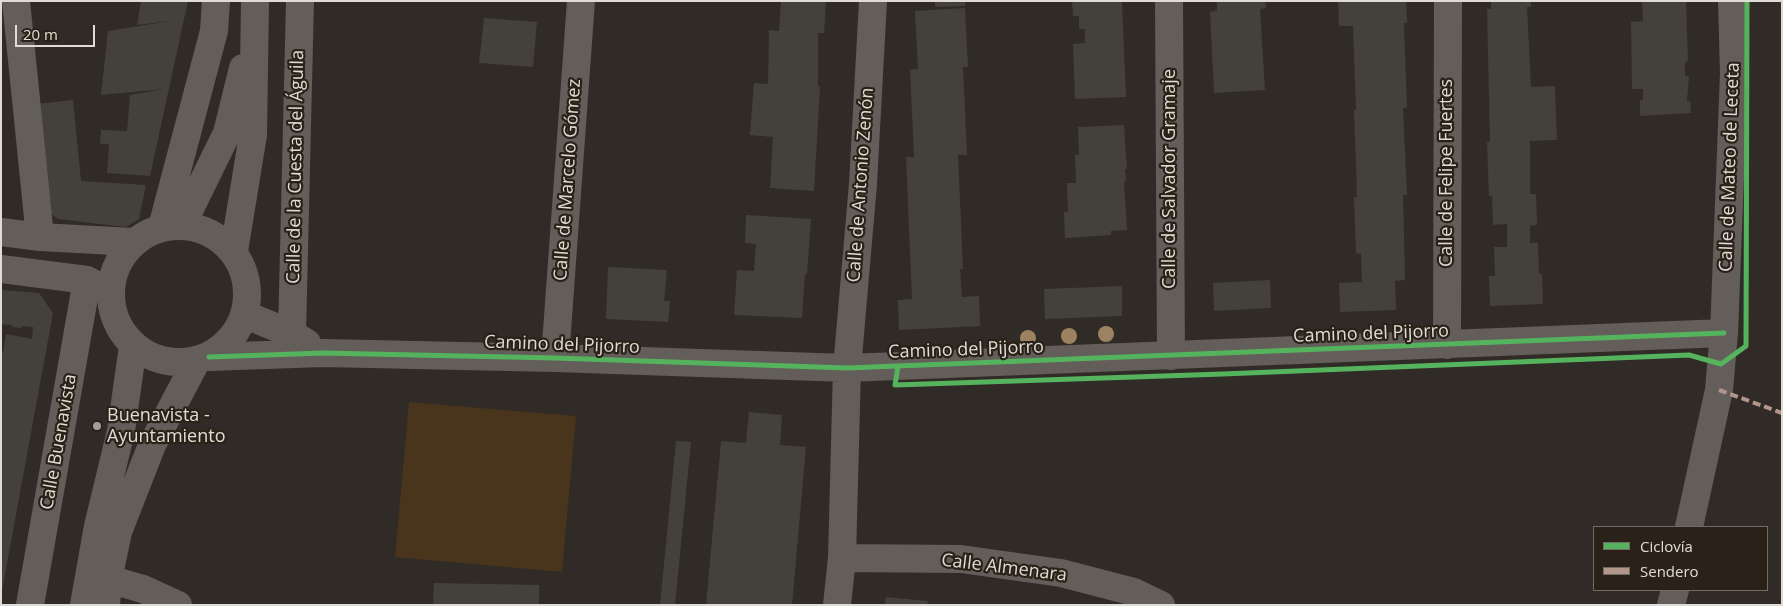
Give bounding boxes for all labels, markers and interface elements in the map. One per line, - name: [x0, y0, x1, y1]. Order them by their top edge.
- scale bar: [18, 15, 98, 47]
- text: 20 m: [23, 24, 58, 44]
- street label: Calle de la Cuesta del Águila: [283, 50, 309, 284]
- street label: Calle de Mateo de Leceta: [1716, 62, 1744, 272]
- street label: Calle de Salvador Gramaje: [1159, 69, 1181, 289]
- street label: Calle de Marcelo Gómez: [550, 78, 586, 282]
- street label: Calle de Felipe Fuertes: [1436, 79, 1458, 267]
- street label: Calle de Antonio Zenón: [843, 87, 879, 283]
- street label: Camino del Pijorro: [1293, 320, 1449, 348]
- street label: Camino del Pijorro: [484, 331, 640, 359]
- street label: Camino del Pijorro: [888, 336, 1044, 364]
- street label: Calle Buenavista: [36, 372, 82, 512]
- place label: Buenavista - Ayuntamiento: [107, 405, 225, 448]
- marker: Buenavista - Ayuntamiento: [91, 420, 103, 432]
- legend: [1593, 526, 1768, 591]
- text: Ciclovía: [1640, 536, 1693, 556]
- street label: Calle Almenara: [940, 550, 1068, 586]
- text: Sendero: [1640, 561, 1699, 581]

